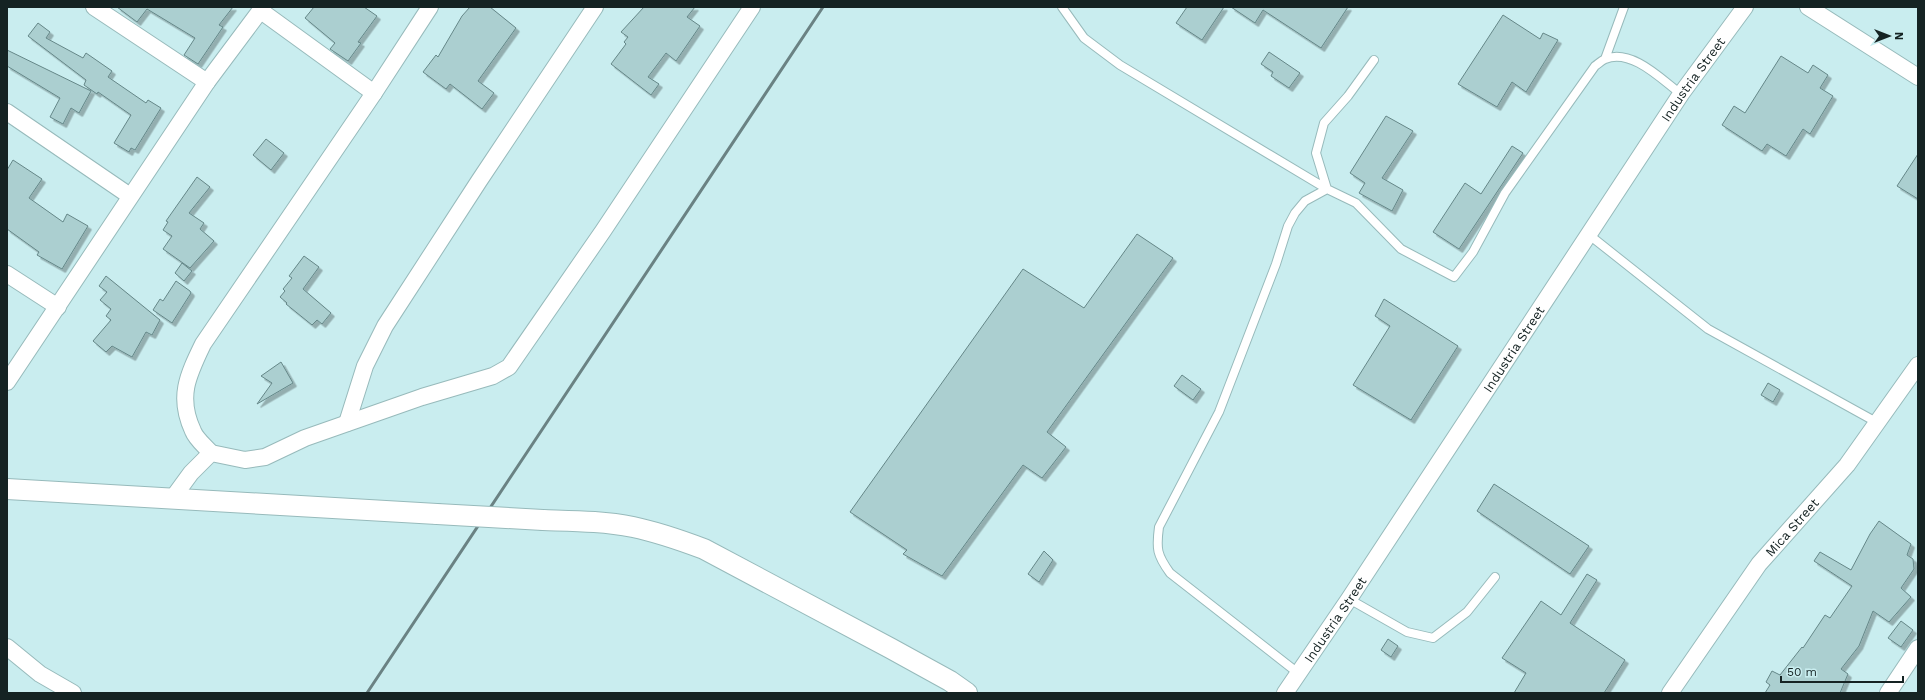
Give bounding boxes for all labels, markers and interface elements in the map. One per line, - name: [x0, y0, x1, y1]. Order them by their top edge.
- north arrow: [1869, 16, 1909, 56]
- text: N: [1892, 32, 1905, 40]
- street label: Industria Street: [1658, 34, 1728, 124]
- street label: Industria Street: [1480, 303, 1547, 395]
- street label: Mica Street: [1762, 495, 1822, 559]
- street label: Industria Street: [1301, 573, 1369, 665]
- scale bar: [1781, 658, 1903, 684]
- text: 50 m: [1787, 665, 1817, 679]

